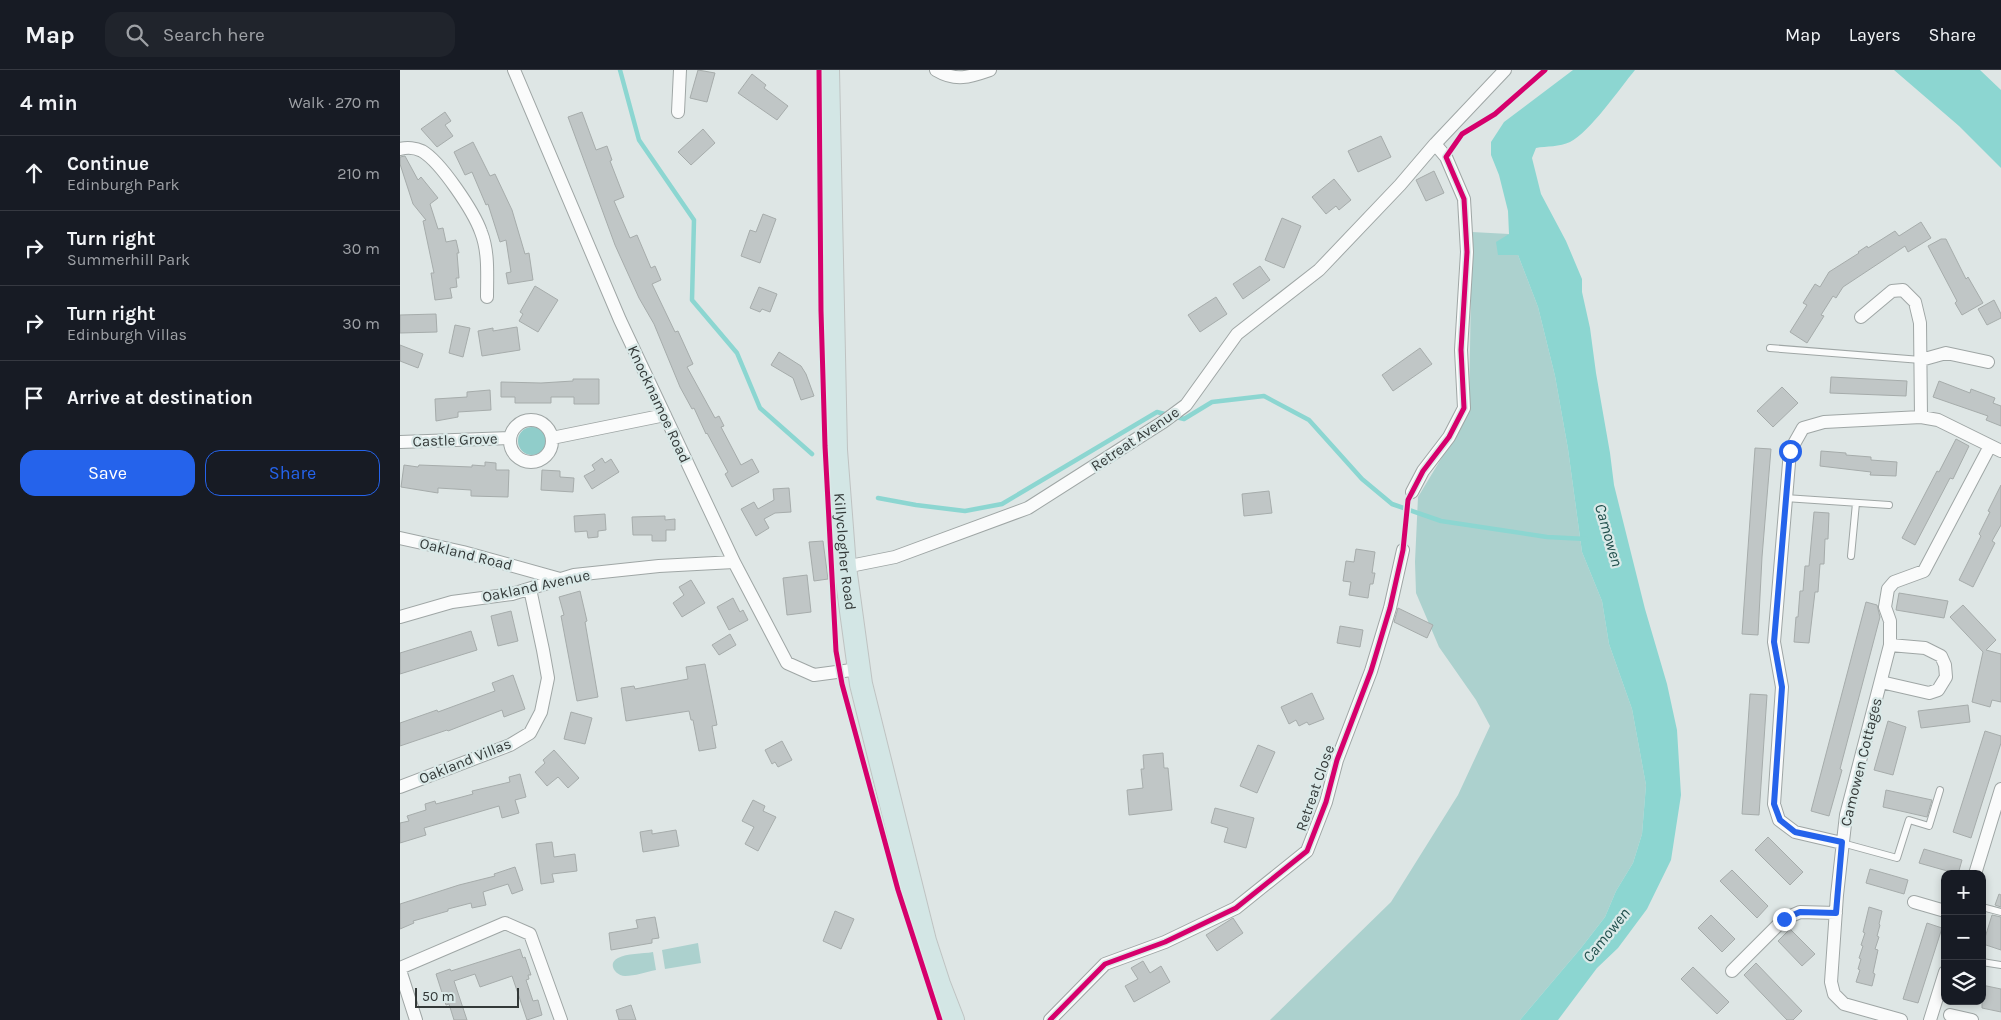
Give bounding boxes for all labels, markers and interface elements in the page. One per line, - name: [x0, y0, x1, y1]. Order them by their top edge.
- search box: [105, 12, 455, 57]
- text: Map: [25, 21, 75, 49]
- icon: search: [123, 21, 151, 49]
- text: Search here: [163, 24, 265, 46]
- text: Map: [1785, 24, 1821, 46]
- text: Layers: [1849, 24, 1901, 46]
- text: Share: [1929, 24, 1976, 46]
- text: 4 min: [20, 91, 78, 115]
- text: Walk · 270 m: [288, 93, 380, 112]
- text: Continue: [67, 153, 149, 175]
- icon: ahead: [20, 159, 48, 187]
- text: 210 m: [337, 164, 380, 183]
- text: Edinburgh Park: [67, 175, 180, 194]
- text: Turn right: [67, 228, 156, 250]
- icon: right: [20, 234, 48, 262]
- text: 30 m: [342, 239, 380, 258]
- text: Summerhill Park: [67, 250, 190, 269]
- text: Turn right: [67, 303, 156, 325]
- icon: right: [20, 309, 48, 337]
- text: 30 m: [342, 314, 380, 333]
- text: Edinburgh Villas: [67, 325, 187, 344]
- street label: Knocknamoe Road: [624, 342, 694, 466]
- icon: arrive: [20, 384, 48, 412]
- text: Arrive at destination: [67, 387, 253, 409]
- street label: Retreat Avenue: [1087, 403, 1183, 475]
- street label: Castle Grove: [412, 430, 498, 450]
- route start: [1779, 440, 1802, 463]
- button: Save: [20, 450, 195, 496]
- button: Share: [205, 450, 380, 496]
- street label: Killyclogher Road: [830, 492, 860, 611]
- water label: Camowen: [1591, 501, 1627, 569]
- street label: Oakland Road: [418, 534, 514, 574]
- street label: Oakland Avenue: [480, 566, 592, 606]
- street label: Camowen Cottages: [1836, 696, 1886, 828]
- street label: Oakland Villas: [416, 734, 514, 788]
- street label: Retreat Close: [1292, 742, 1338, 834]
- map controls: [1941, 870, 1986, 1005]
- button: +: [1941, 870, 1986, 915]
- water label: Camowen: [1578, 904, 1634, 966]
- route end: [1773, 908, 1796, 931]
- button: −: [1941, 915, 1986, 960]
- button: layers: [1941, 960, 1986, 1005]
- scale bar: [415, 985, 519, 1008]
- text: 50 m: [422, 988, 455, 1005]

